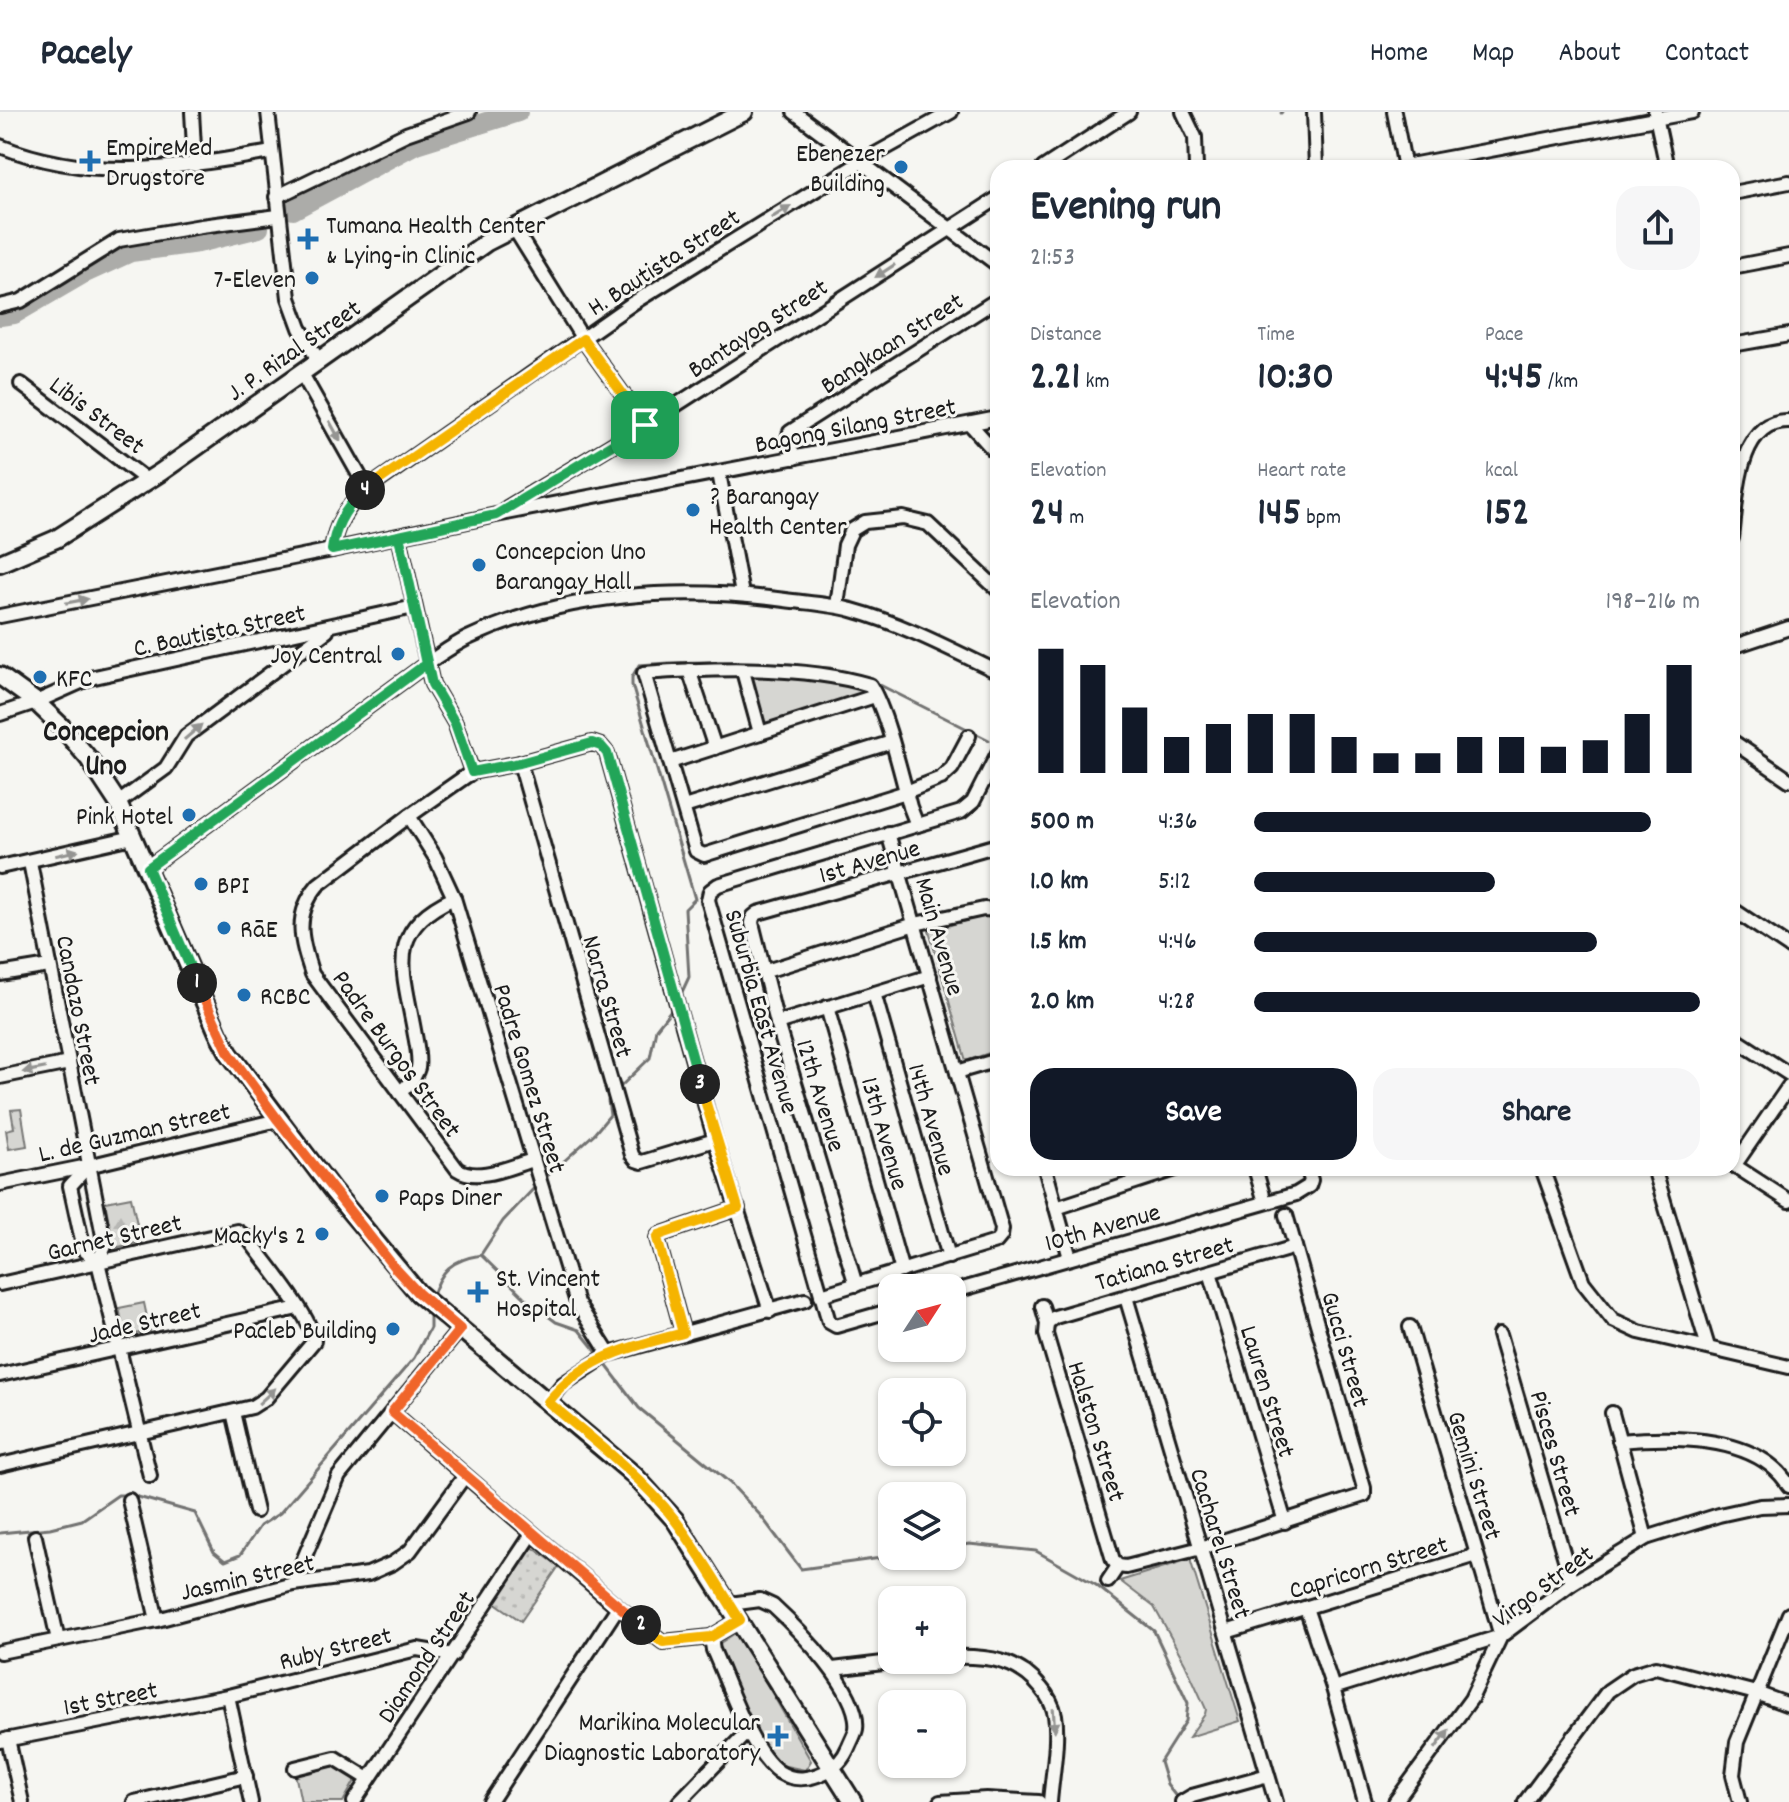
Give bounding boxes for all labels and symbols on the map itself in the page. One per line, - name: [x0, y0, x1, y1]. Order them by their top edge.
- place label: EmpireMed Drugstore: [106, 131, 212, 198]
- place label: Ebenezer Building: [796, 137, 885, 204]
- marker: EmpireMed Drugstore: [81, 152, 99, 170]
- marker: Ebenezer Building: [892, 158, 910, 176]
- street label: H. Bautista Street: [581, 200, 749, 327]
- one-way arrow: [770, 205, 792, 219]
- place label: Tumana Health Center & Lying-in Clinic: [326, 209, 546, 276]
- marker: Tumana Health Center & Lying-in Clinic: [297, 228, 319, 250]
- place label: 7-Eleven: [213, 263, 296, 300]
- one-way arrow: [874, 264, 895, 279]
- marker: 7-Eleven: [303, 269, 321, 287]
- street label: Bantayog Street: [681, 270, 837, 389]
- street label: Bangkaan Street: [814, 285, 972, 405]
- street label: J. P. Rizal Street: [220, 292, 370, 412]
- street label: Libis Street: [40, 368, 152, 465]
- street label: Bagong Silang Street: [752, 390, 960, 465]
- pin: [611, 391, 679, 459]
- one-way arrow: [328, 420, 342, 442]
- pin: 4: [345, 470, 385, 510]
- place label: ? Barangay Health Center: [709, 480, 847, 547]
- marker: ? Barangay Health Center: [684, 501, 702, 519]
- place label: Concepcion Uno Barangay Hall: [495, 535, 646, 602]
- marker: Concepcion Uno Barangay Hall: [470, 556, 488, 574]
- one-way arrow: [64, 594, 89, 607]
- street label: C. Bautista Street: [130, 596, 310, 669]
- place label: Joy Central: [271, 639, 382, 676]
- marker: Joy Central: [389, 645, 407, 663]
- place label: KFC: [56, 662, 93, 699]
- marker: KFC: [31, 668, 49, 686]
- district label: Concepcion Uno: [43, 713, 169, 790]
- one-way arrow: [184, 723, 203, 741]
- place label: Pink Hotel: [76, 800, 173, 837]
- marker: Pink Hotel: [180, 806, 198, 824]
- street label: 1st Avenue: [815, 831, 925, 895]
- one-way arrow: [54, 846, 79, 859]
- place label: BPI: [217, 869, 249, 906]
- street label: Main Avenue: [903, 874, 972, 1000]
- marker: BPI: [192, 875, 210, 893]
- street label: Suburbia East Avenue: [713, 906, 806, 1118]
- place label: RāE: [240, 913, 278, 950]
- marker: RāE: [215, 919, 233, 937]
- street label: Narra Street: [571, 931, 641, 1063]
- street label: Candazo Street: [44, 933, 109, 1089]
- pin: 1: [177, 963, 217, 1003]
- street label: Padre Burgos Street: [322, 964, 469, 1147]
- place label: RCBC: [260, 980, 311, 1017]
- street label: Padre Gomez Street: [481, 980, 574, 1179]
- marker: RCBC: [235, 986, 253, 1004]
- street label: 12th Avenue: [784, 1035, 853, 1157]
- street label: 14th Avenue: [896, 1060, 963, 1180]
- one-way arrow: [22, 1064, 47, 1077]
- pin: 3: [680, 1064, 720, 1104]
- street label: 13th Avenue: [849, 1073, 916, 1195]
- street label: L. de Guzman Street: [35, 1094, 235, 1174]
- place label: Paps Diner: [398, 1181, 503, 1218]
- marker: Paps Diner: [373, 1187, 391, 1205]
- street label: 10th Avenue: [1041, 1195, 1165, 1263]
- street label: Garnet Street: [44, 1206, 186, 1273]
- place label: Macky's 2: [214, 1219, 306, 1256]
- marker: Macky's 2: [313, 1225, 331, 1243]
- street label: Tatiana Street: [1091, 1228, 1239, 1303]
- place label: St. Vincent Hospital: [496, 1262, 601, 1329]
- north arrow: [878, 1274, 966, 1362]
- marker: St. Vincent Hospital: [467, 1281, 489, 1303]
- street label: Gucci Street: [1309, 1288, 1378, 1413]
- street label: Jade Street: [85, 1293, 205, 1355]
- place label: Pacleb Building: [233, 1314, 377, 1351]
- marker: Pacleb Building: [384, 1320, 402, 1338]
- street label: Lauren Street: [1228, 1321, 1303, 1463]
- street label: Halston Street: [1056, 1357, 1134, 1507]
- one-way arrow: [257, 1387, 276, 1405]
- street label: Pisces Street: [1518, 1387, 1589, 1522]
- street label: Gemini Street: [1436, 1407, 1510, 1545]
- street label: Cacharel Street: [1178, 1464, 1259, 1624]
- street label: Capricorn Street: [1285, 1528, 1453, 1611]
- street label: Virgo Street: [1485, 1537, 1603, 1638]
- street label: Jasmin Street: [177, 1546, 319, 1613]
- street label: Diamond Street: [370, 1584, 486, 1732]
- pin: 2: [621, 1605, 661, 1645]
- street label: Ruby Street: [276, 1618, 396, 1682]
- street label: 1st Street: [60, 1673, 161, 1728]
- place label: Marikina Molecular Diagnostic Laboratory: [544, 1706, 760, 1773]
- one-way arrow: [1048, 1708, 1061, 1733]
- marker: Marikina Molecular Diagnostic Laboratory: [767, 1725, 789, 1747]
- one-way arrow: [1433, 1729, 1449, 1749]

